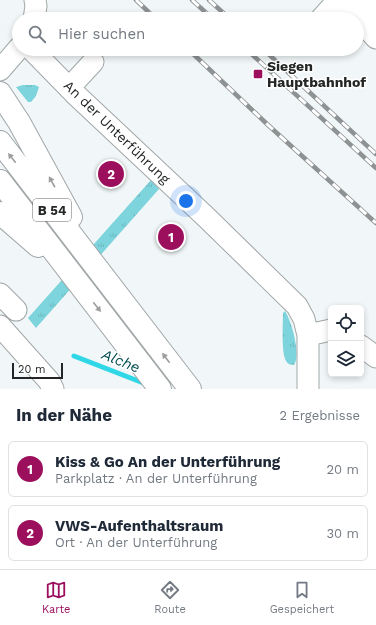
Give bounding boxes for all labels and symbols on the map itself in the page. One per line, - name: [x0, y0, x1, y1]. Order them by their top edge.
- place label: Siegen Hauptbahnhof: [267, 58, 366, 90]
- marker: Siegen Hauptbahnhof: [252, 68, 264, 80]
- street label: An der Unterführung: [61, 77, 174, 187]
- one-way arrow: [8, 153, 17, 164]
- pin: 2: [98, 159, 124, 189]
- one-way arrow: [49, 176, 56, 188]
- your location: [176, 191, 196, 211]
- road number: B 54: [33, 199, 71, 221]
- pin: 1: [158, 222, 184, 252]
- one-way arrow: [93, 302, 101, 313]
- water label: Alche: [98, 345, 143, 377]
- one-way arrow: [162, 353, 170, 364]
- scale bar: [12, 361, 63, 380]

